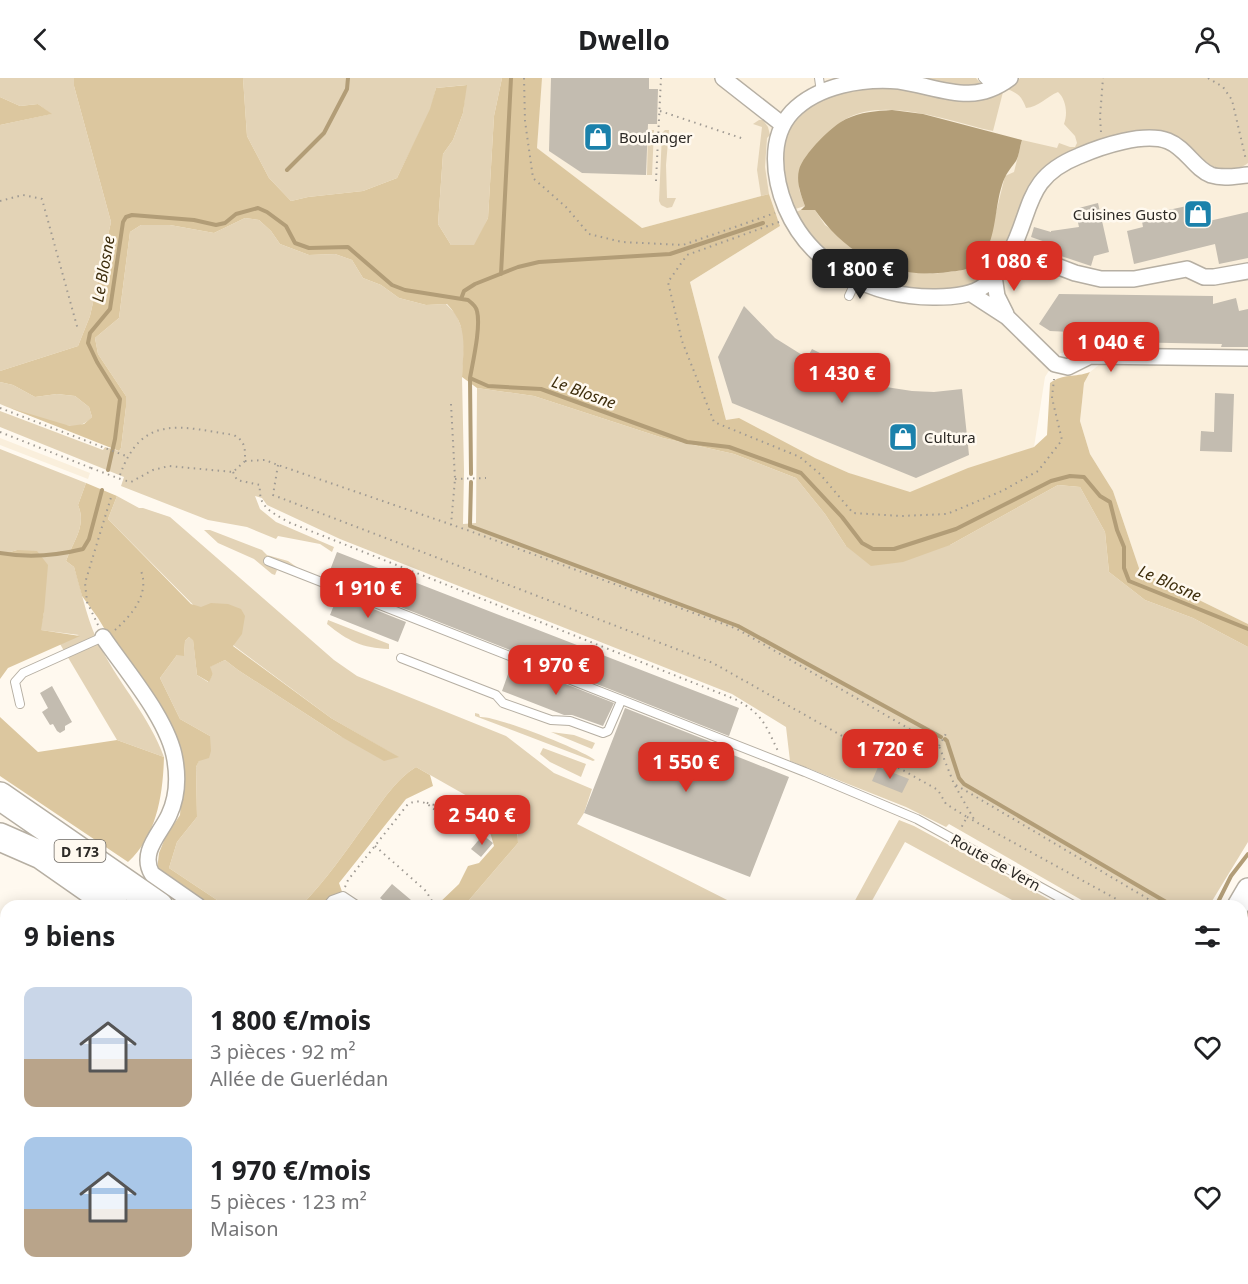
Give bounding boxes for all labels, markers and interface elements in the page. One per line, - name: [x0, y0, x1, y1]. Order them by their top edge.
- text: Dwello: [578, 21, 670, 58]
- icon: back: [24, 23, 57, 56]
- icon: person: [1191, 23, 1224, 56]
- shop icon: Boulanger: [582, 121, 614, 153]
- place label: Boulanger: [619, 127, 693, 147]
- shop icon: Cuisines Gusto: [1182, 198, 1214, 230]
- place label: Cuisines Gusto: [1073, 204, 1177, 224]
- water label: Le Blosne: [86, 234, 120, 304]
- pin: 1 080 €: [959, 241, 1069, 292]
- text: 1 080 €: [980, 247, 1048, 274]
- pin: 1 800 €: [805, 249, 915, 300]
- text: 1 800 €: [826, 255, 894, 282]
- pin: 1 040 €: [1056, 322, 1166, 373]
- text: 1 040 €: [1077, 328, 1145, 355]
- pin: 1 430 €: [787, 353, 897, 404]
- text: 1 430 €: [808, 359, 876, 386]
- water label: Le Blosne: [549, 370, 619, 414]
- shop icon: Cultura: [887, 421, 919, 453]
- place label: Cultura: [924, 427, 976, 447]
- water label: Le Blosne: [1135, 559, 1205, 607]
- pin: 1 910 €: [313, 568, 423, 619]
- text: 1 910 €: [334, 574, 402, 601]
- pin: 1 970 €: [501, 645, 611, 696]
- text: 1 970 €: [522, 651, 590, 678]
- pin: 1 720 €: [835, 729, 945, 780]
- text: 1 720 €: [856, 735, 924, 762]
- pin: 1 550 €: [631, 742, 741, 793]
- text: 1 550 €: [652, 748, 720, 775]
- pin: 2 540 €: [427, 795, 537, 846]
- text: 2 540 €: [448, 801, 516, 828]
- street label: Route de Vern: [948, 829, 1044, 895]
- road number: D 173: [54, 840, 106, 862]
- text: 9 biens: [24, 918, 115, 954]
- icon: filters: [1191, 920, 1224, 953]
- text: 1 800 €/mois: [210, 1002, 371, 1038]
- icon: home: [72, 1011, 144, 1083]
- icon: heart: [1191, 1031, 1224, 1064]
- text: 3 pièces · 92 m²: [210, 1038, 355, 1065]
- text: Allée de Guerlédan: [210, 1065, 388, 1092]
- text: 1 970 €/mois: [210, 1152, 371, 1188]
- icon: home: [72, 1161, 144, 1233]
- icon: heart: [1191, 1181, 1224, 1214]
- text: 5 pièces · 123 m²: [210, 1188, 367, 1215]
- text: Maison: [210, 1215, 279, 1242]

